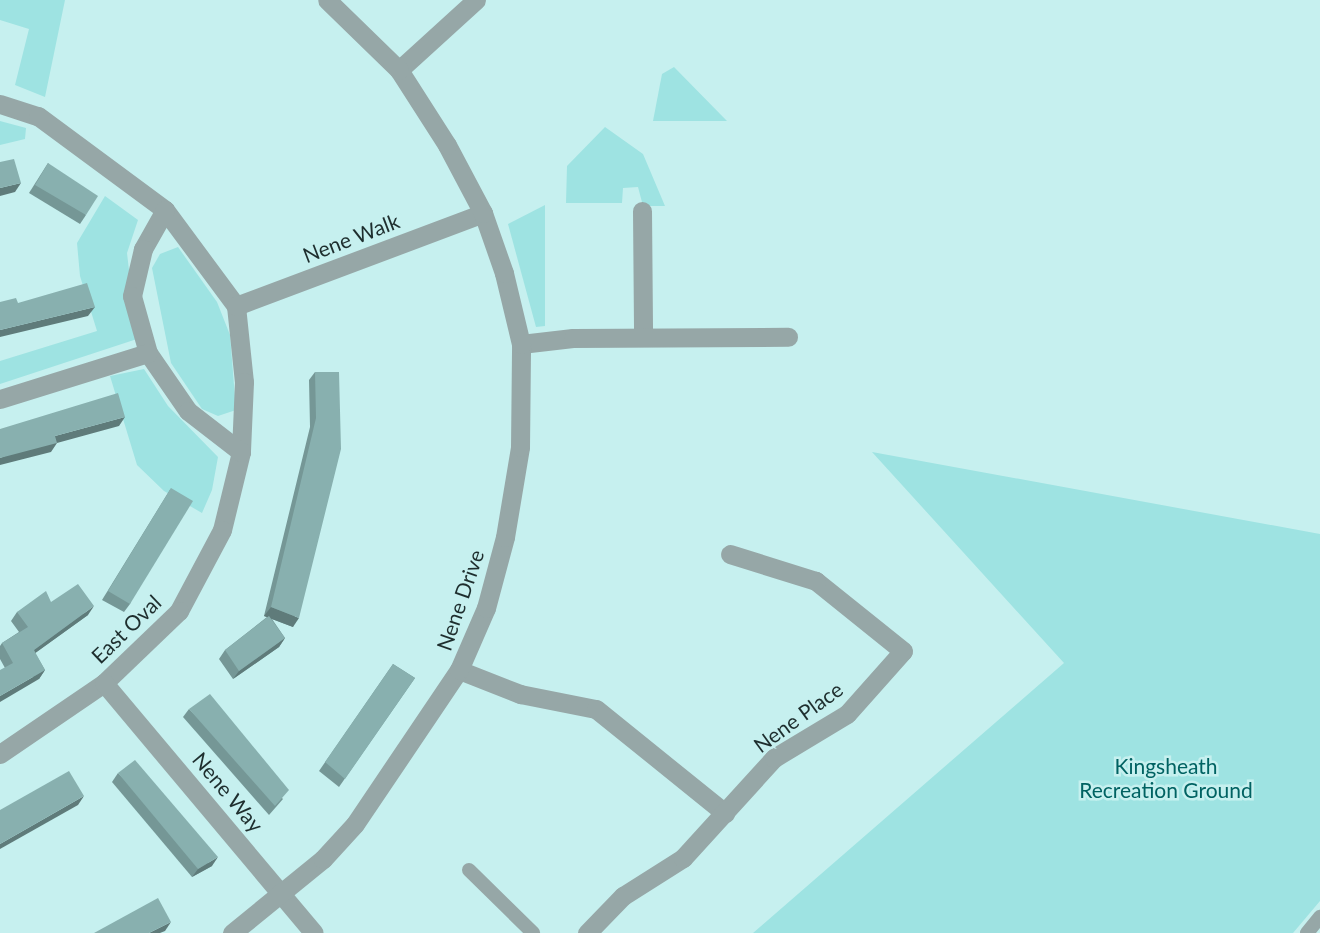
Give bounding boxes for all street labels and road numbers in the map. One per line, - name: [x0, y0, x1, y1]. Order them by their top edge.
- street label: Nene Walk: [299, 208, 403, 268]
- street label: Nene Drive: [431, 546, 489, 654]
- street label: East Oval: [86, 590, 166, 668]
- street label: Nene Place: [749, 676, 847, 758]
- street label: Nene Way: [187, 747, 269, 837]

